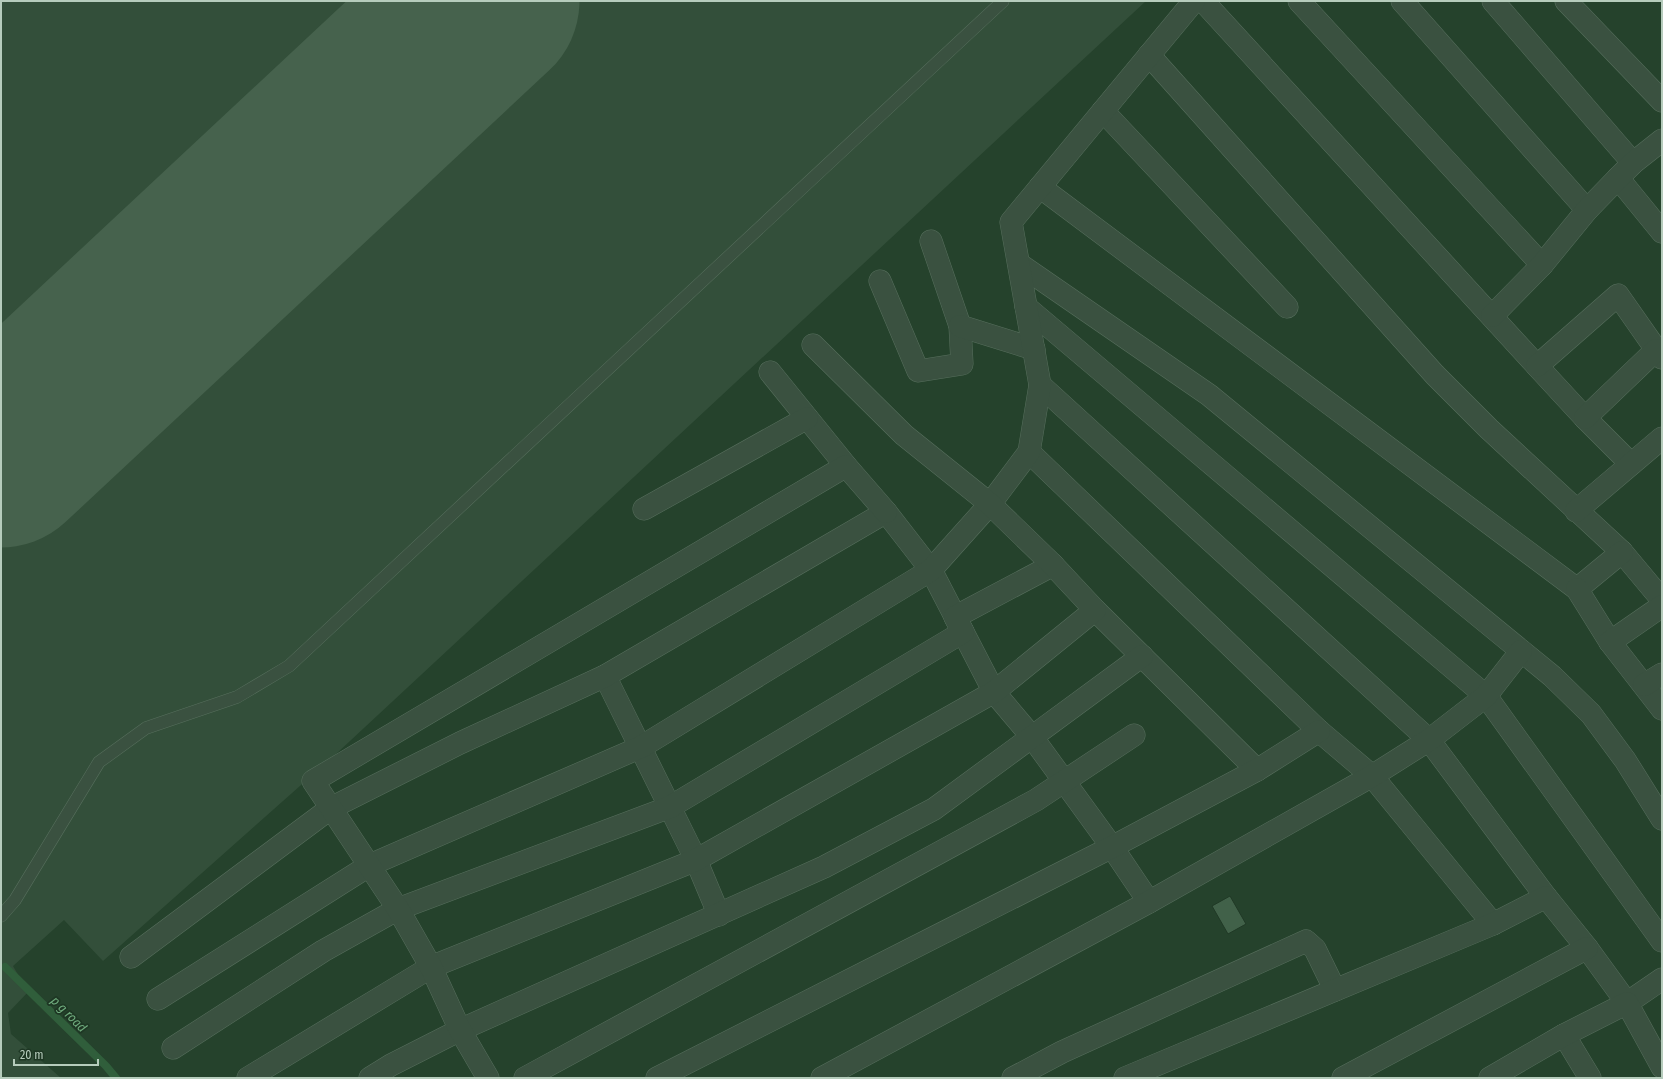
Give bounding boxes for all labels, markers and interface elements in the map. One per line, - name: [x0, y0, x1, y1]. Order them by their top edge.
- water label: p g road: [48, 993, 90, 1035]
- scale bar: [14, 1041, 98, 1067]
- text: 20 m: [20, 1048, 44, 1062]

